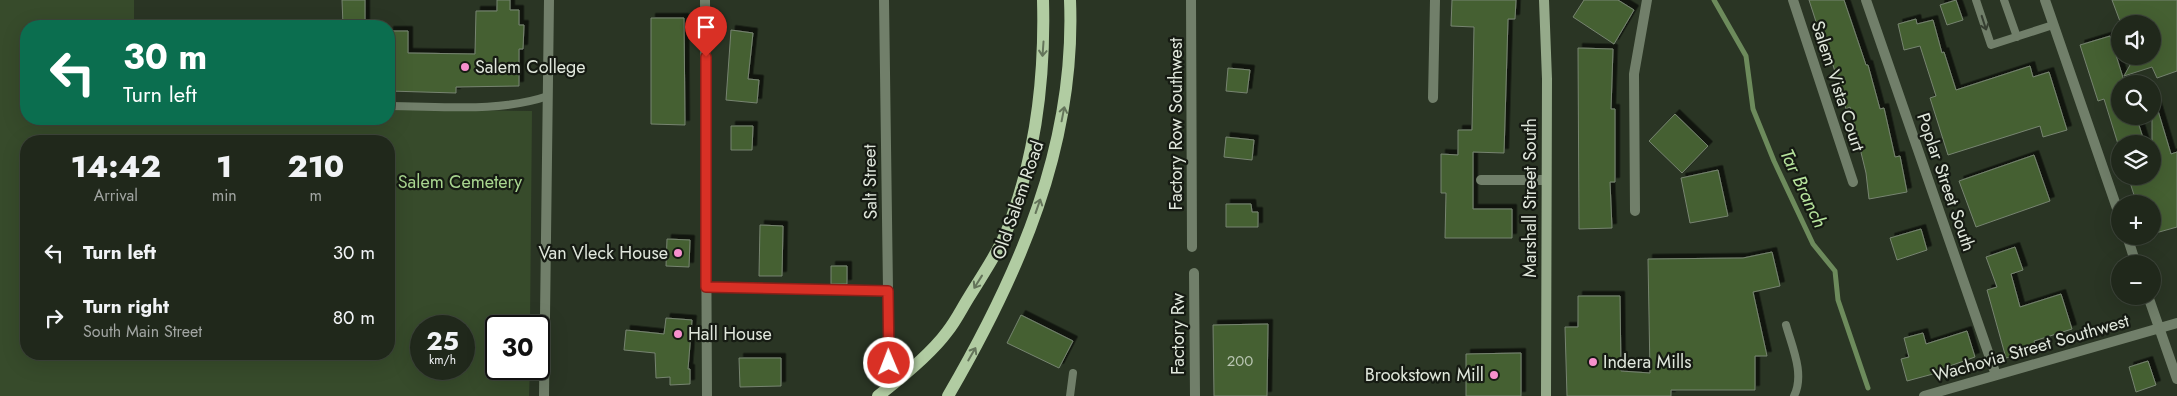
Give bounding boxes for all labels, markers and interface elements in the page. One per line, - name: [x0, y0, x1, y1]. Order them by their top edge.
- pin: [685, 6, 727, 57]
- icon: arrive: [692, 13, 720, 41]
- one-way arrow: [1979, 14, 1989, 30]
- map controls: [2111, 15, 2161, 305]
- button: sound: [2111, 15, 2161, 65]
- street label: Salem Vista Court: [1805, 17, 1872, 155]
- text: 30 m: [123, 32, 207, 82]
- street label: Factory Row Southwest: [1163, 37, 1189, 210]
- icon: left: [40, 40, 105, 105]
- one-way arrow: [1038, 40, 1047, 56]
- place label: Salem College: [475, 54, 586, 80]
- marker: Salem College: [459, 61, 471, 73]
- button: search: [2111, 75, 2161, 125]
- text: Turn left: [123, 78, 197, 110]
- one-way arrow: [1058, 106, 1068, 122]
- street label: Poplar Street South: [1910, 109, 1982, 255]
- street label: Marshall Street South: [1517, 118, 1543, 278]
- button: layers: [2111, 135, 2161, 185]
- street label: Old Salem Road: [985, 137, 1051, 263]
- street label: Salt Street: [856, 143, 884, 220]
- water label: Tar Branch: [1773, 144, 1834, 232]
- text: 14:42: [71, 145, 161, 188]
- text: 1: [216, 145, 232, 188]
- text: 210: [288, 145, 344, 188]
- park label: Salem Cemetery: [398, 169, 522, 195]
- text: Arrival: [94, 184, 138, 207]
- text: min: [212, 184, 237, 207]
- text: m: [310, 184, 322, 207]
- button: +: [2111, 195, 2161, 245]
- one-way arrow: [1034, 198, 1043, 214]
- icon: left: [40, 239, 68, 267]
- text: Turn left: [83, 239, 156, 266]
- text: 30 m: [333, 239, 375, 266]
- place label: Van Vleck House: [539, 240, 668, 266]
- marker: Van Vleck House: [672, 247, 684, 259]
- button: −: [2111, 255, 2161, 305]
- one-way arrow: [973, 275, 983, 289]
- street label: Factory Rw: [1165, 292, 1191, 375]
- text: Turn right: [83, 293, 169, 320]
- icon: right: [40, 304, 68, 332]
- text: 80 m: [333, 304, 375, 331]
- street label: Wachovia Street Southwest: [1930, 307, 2133, 388]
- speed limit sign: 30: [485, 315, 550, 380]
- text: South Main Street: [83, 320, 202, 343]
- place label: Hall House: [688, 321, 772, 347]
- text: 25: [426, 323, 459, 359]
- marker: Hall House: [672, 328, 684, 340]
- position arrow: [862, 336, 914, 388]
- one-way arrow: [968, 347, 978, 361]
- place label: Indera Mills: [1603, 349, 1691, 375]
- house number: 200: [1227, 350, 1253, 372]
- text: km/h: [429, 351, 456, 369]
- marker: Indera Mills: [1587, 356, 1599, 368]
- place label: Brookstown Mill: [1365, 362, 1484, 388]
- marker: Brookstown Mill: [1488, 369, 1500, 381]

